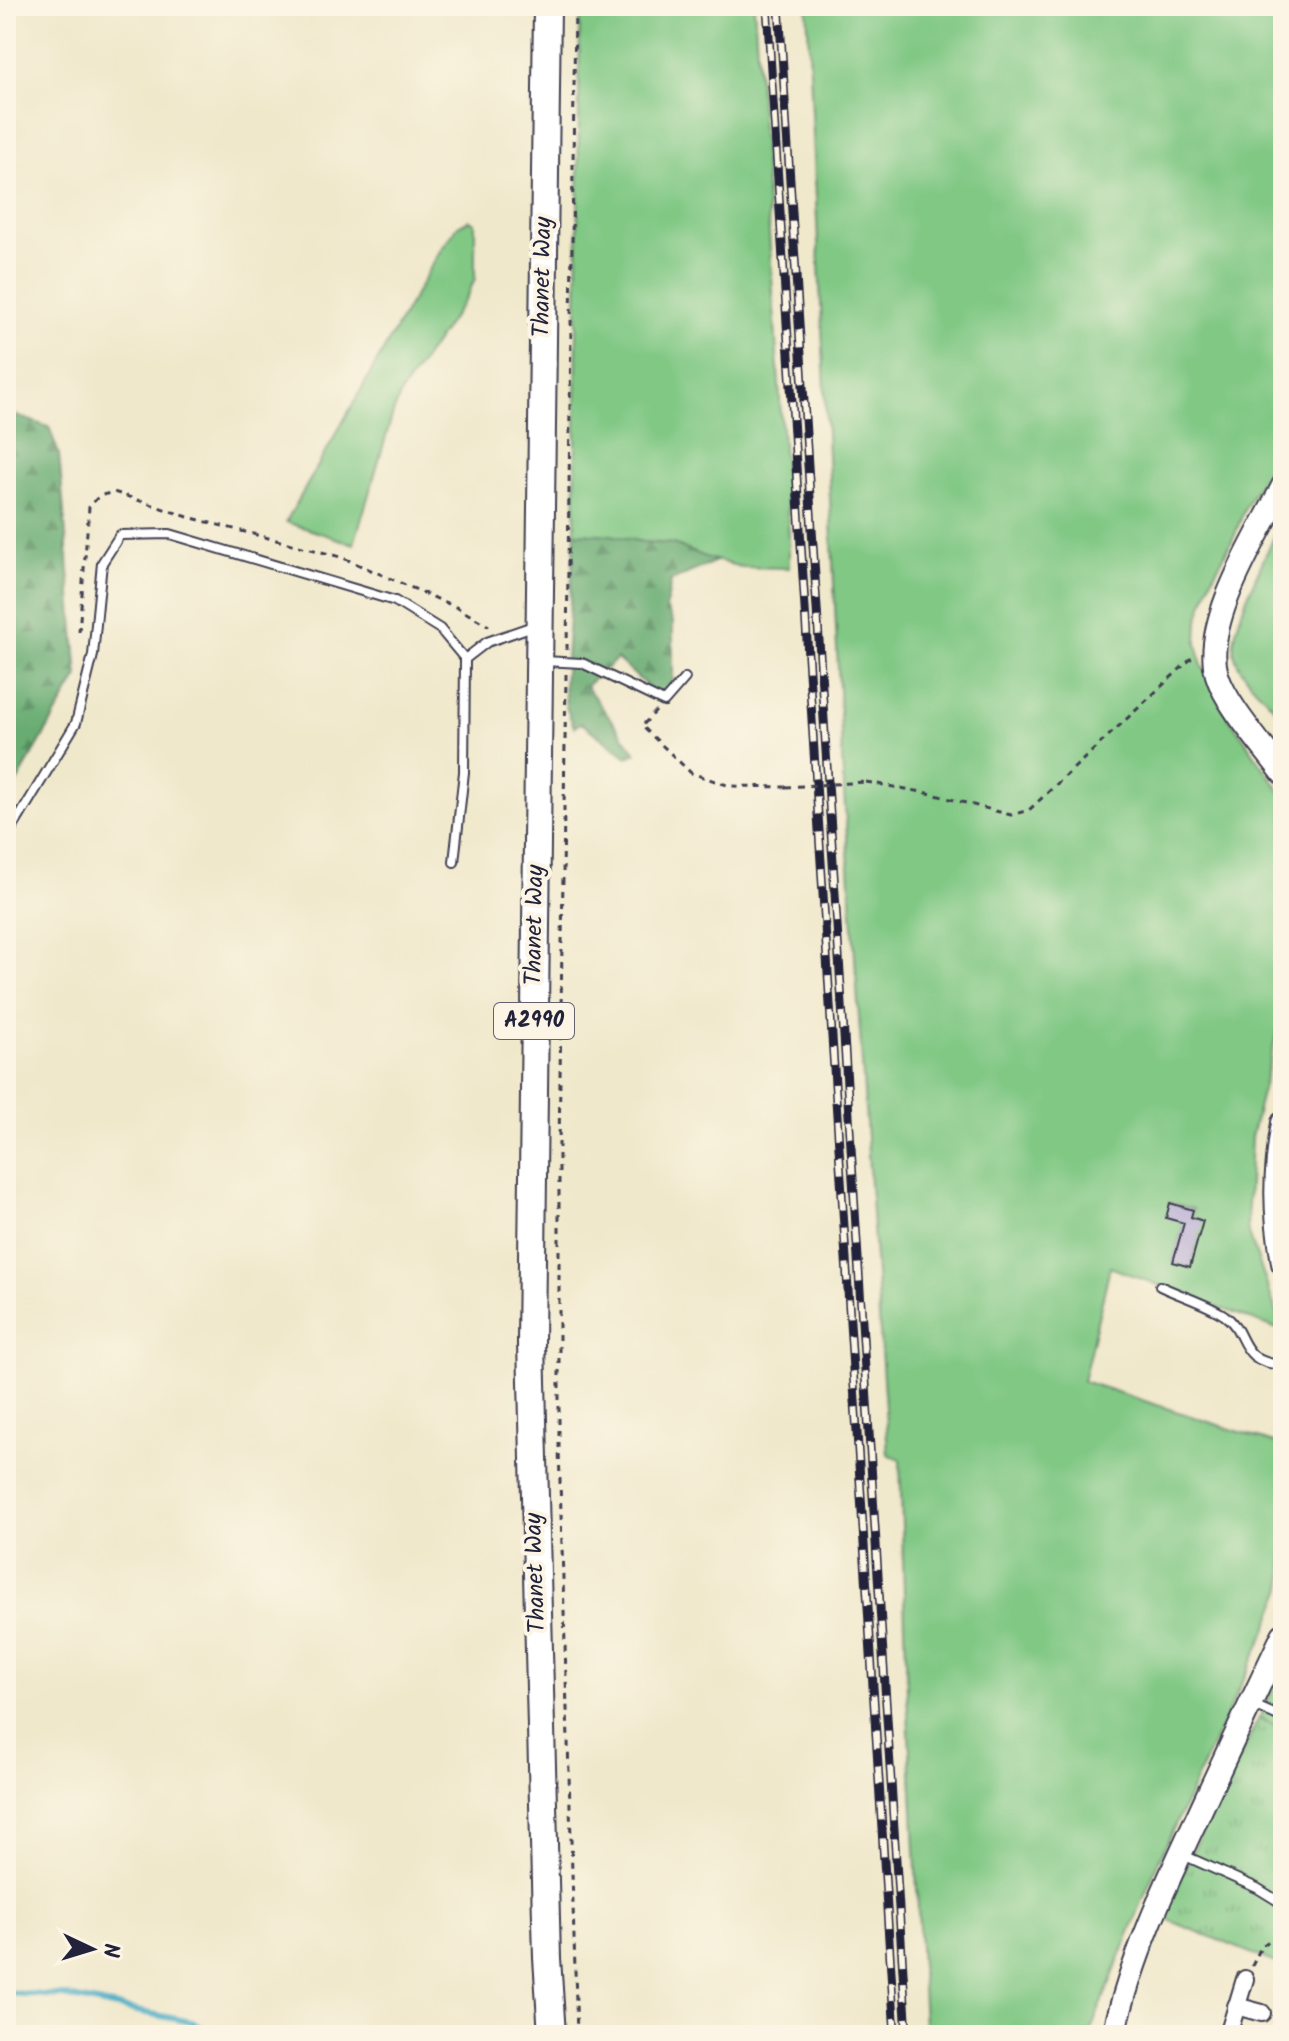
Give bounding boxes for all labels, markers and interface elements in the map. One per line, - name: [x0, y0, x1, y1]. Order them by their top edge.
- street label: Thanet Way: [522, 216, 564, 338]
- street label: Thanet Way: [514, 864, 556, 986]
- road number: A2990: [494, 1003, 574, 1039]
- street label: Thanet Way: [514, 1511, 558, 1634]
- north arrow: [52, 1909, 132, 1989]
- text: N: [92, 1942, 127, 1958]

